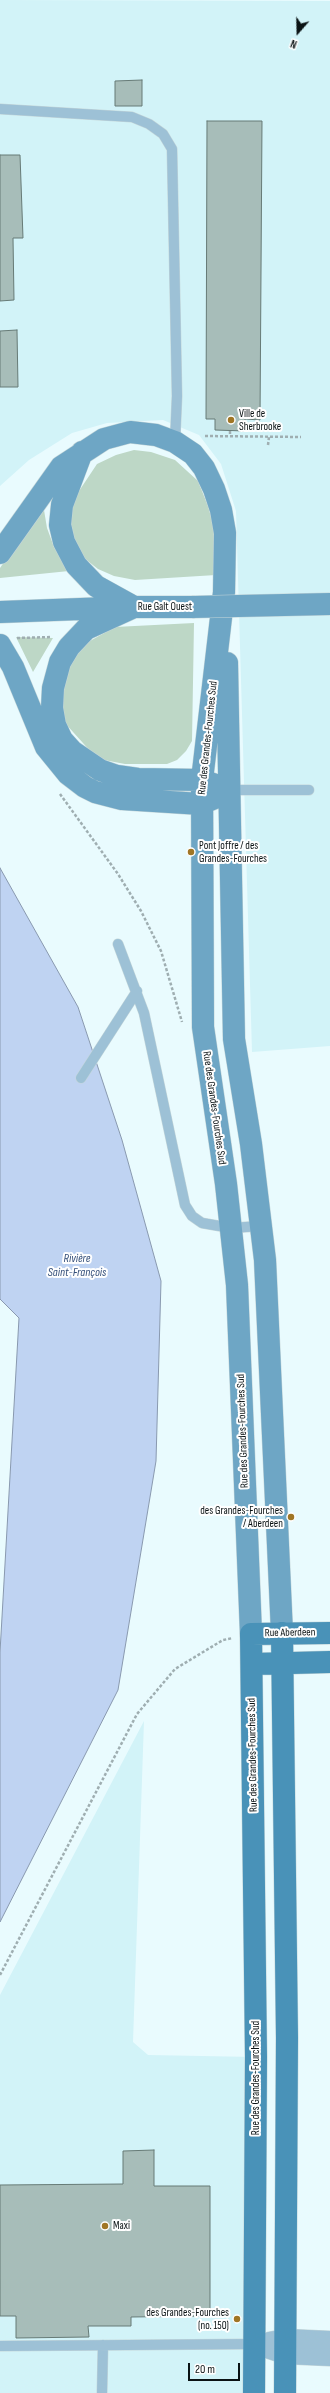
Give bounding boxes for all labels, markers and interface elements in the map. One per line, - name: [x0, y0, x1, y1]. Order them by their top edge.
- north arrow: [278, 12, 318, 52]
- text: N: [289, 37, 299, 51]
- place label: Ville de Sherbrooke: [239, 407, 281, 433]
- marker: Ville de Sherbrooke: [226, 415, 236, 425]
- street label: Rue Galt Ouest: [138, 600, 192, 614]
- street label: Rue des Grandes-Fourches Sud: [195, 680, 221, 796]
- place label: Pont Joffre / des Grandes-Fourches: [199, 839, 267, 865]
- marker: Pont Joffre / des Grandes-Fourches: [186, 847, 196, 857]
- street label: Rue des Grandes-Fourches Sud: [200, 1051, 228, 1165]
- water label: Rivière Saint-François: [48, 1252, 106, 1280]
- street label: Rue des Grandes-Fourches Sud: [234, 1374, 252, 1488]
- place label: des Grandes-Fourches / Aberdeen: [200, 1504, 283, 1530]
- marker: des Grandes-Fourches / Aberdeen: [286, 1512, 296, 1522]
- street label: Rue Aberdeen: [264, 1626, 316, 1640]
- street label: Rue des Grandes-Fourches Sud: [245, 1698, 261, 1812]
- street label: Rue des Grandes-Fourches Sud: [249, 2021, 263, 2135]
- place label: Maxi: [113, 2219, 130, 2233]
- marker: Maxi: [100, 2221, 110, 2231]
- place label: des Grandes-Fourches (no. 150): [146, 2306, 229, 2332]
- marker: des Grandes-Fourches (no. 150): [232, 2314, 242, 2324]
- scale bar: [190, 2355, 242, 2381]
- text: 20 m: [195, 2362, 215, 2377]

